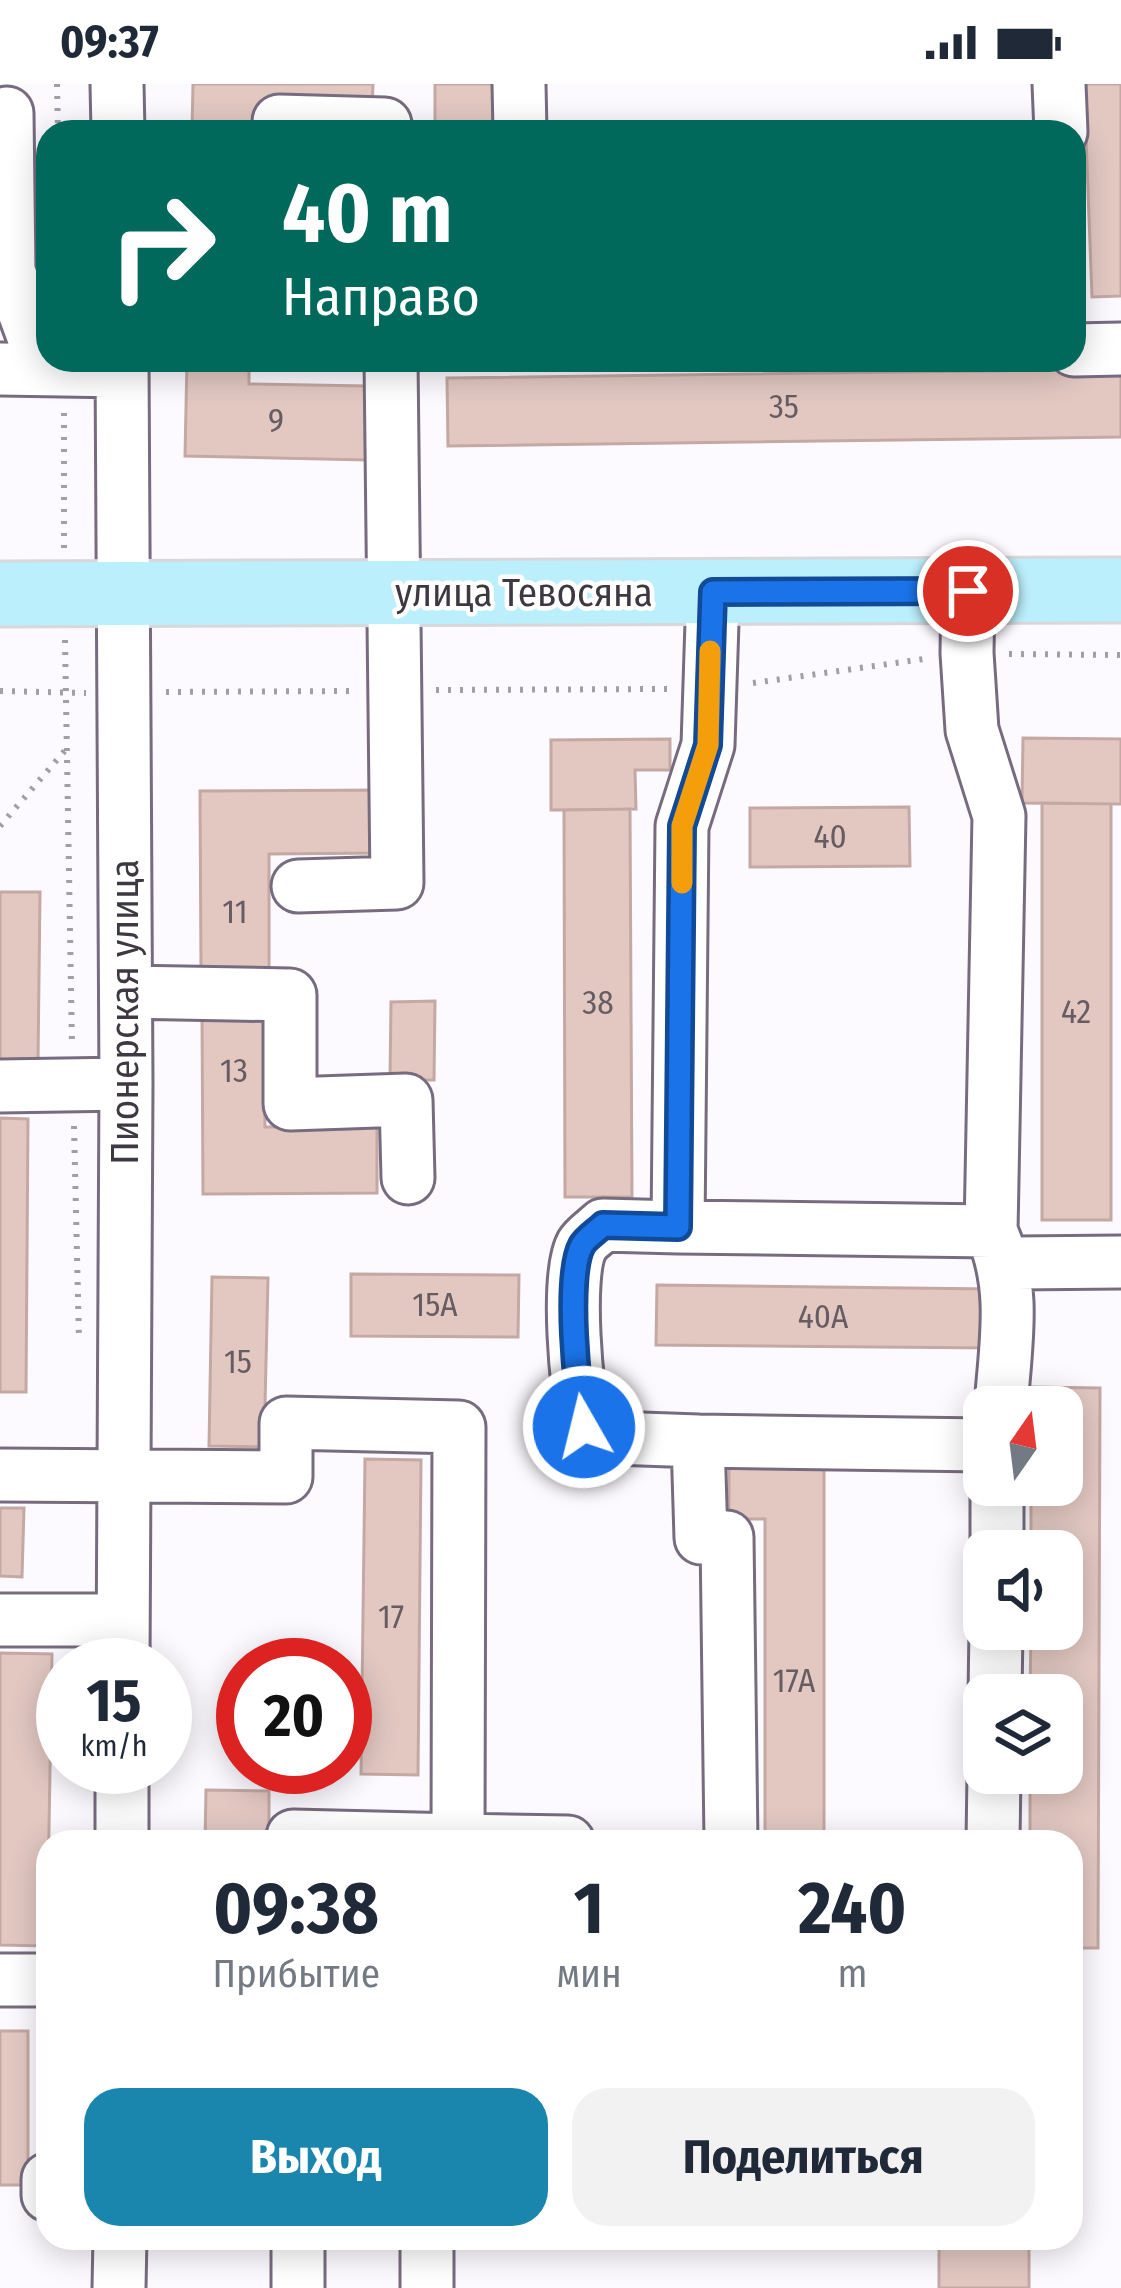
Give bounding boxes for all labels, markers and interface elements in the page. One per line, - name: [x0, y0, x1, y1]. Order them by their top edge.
- text: 09:37: [60, 15, 159, 69]
- text: 40 m: [282, 163, 453, 264]
- icon: right: [84, 168, 240, 324]
- text: Направо: [282, 265, 480, 329]
- house number: 35: [769, 387, 799, 427]
- house number: 9: [268, 401, 284, 441]
- pin: [917, 540, 1019, 642]
- icon: arrive: [935, 558, 1001, 624]
- street label: улица Тевосяна: [395, 570, 653, 616]
- house number: 40: [813, 817, 847, 857]
- street label: Пионерская улица: [102, 859, 148, 1165]
- house number: 11: [222, 892, 248, 932]
- house number: 38: [582, 983, 614, 1023]
- house number: 42: [1061, 992, 1091, 1032]
- house number: 13: [220, 1051, 248, 1091]
- house number: 15А: [412, 1285, 458, 1325]
- house number: 40А: [798, 1297, 849, 1337]
- house number: 15: [224, 1342, 252, 1382]
- position arrow: [521, 1364, 647, 1490]
- north arrow: [963, 1386, 1083, 1506]
- map controls: [963, 1386, 1083, 1794]
- button: sound: [963, 1530, 1083, 1650]
- house number: 17: [378, 1597, 404, 1637]
- speed limit sign: 20: [216, 1638, 372, 1794]
- house number: 17А: [773, 1661, 816, 1701]
- text: 15: [87, 1665, 141, 1737]
- button: layers: [963, 1674, 1083, 1794]
- text: km/h: [81, 1728, 147, 1764]
- text: 09:38: [213, 1866, 379, 1952]
- text: 1: [574, 1866, 604, 1952]
- text: 240: [798, 1866, 907, 1952]
- text: Прибытие: [212, 1951, 380, 1997]
- text: мин: [556, 1951, 622, 1997]
- text: m: [837, 1951, 867, 1997]
- button: Выход: [84, 2088, 548, 2226]
- button: Поделиться: [572, 2088, 1035, 2226]

